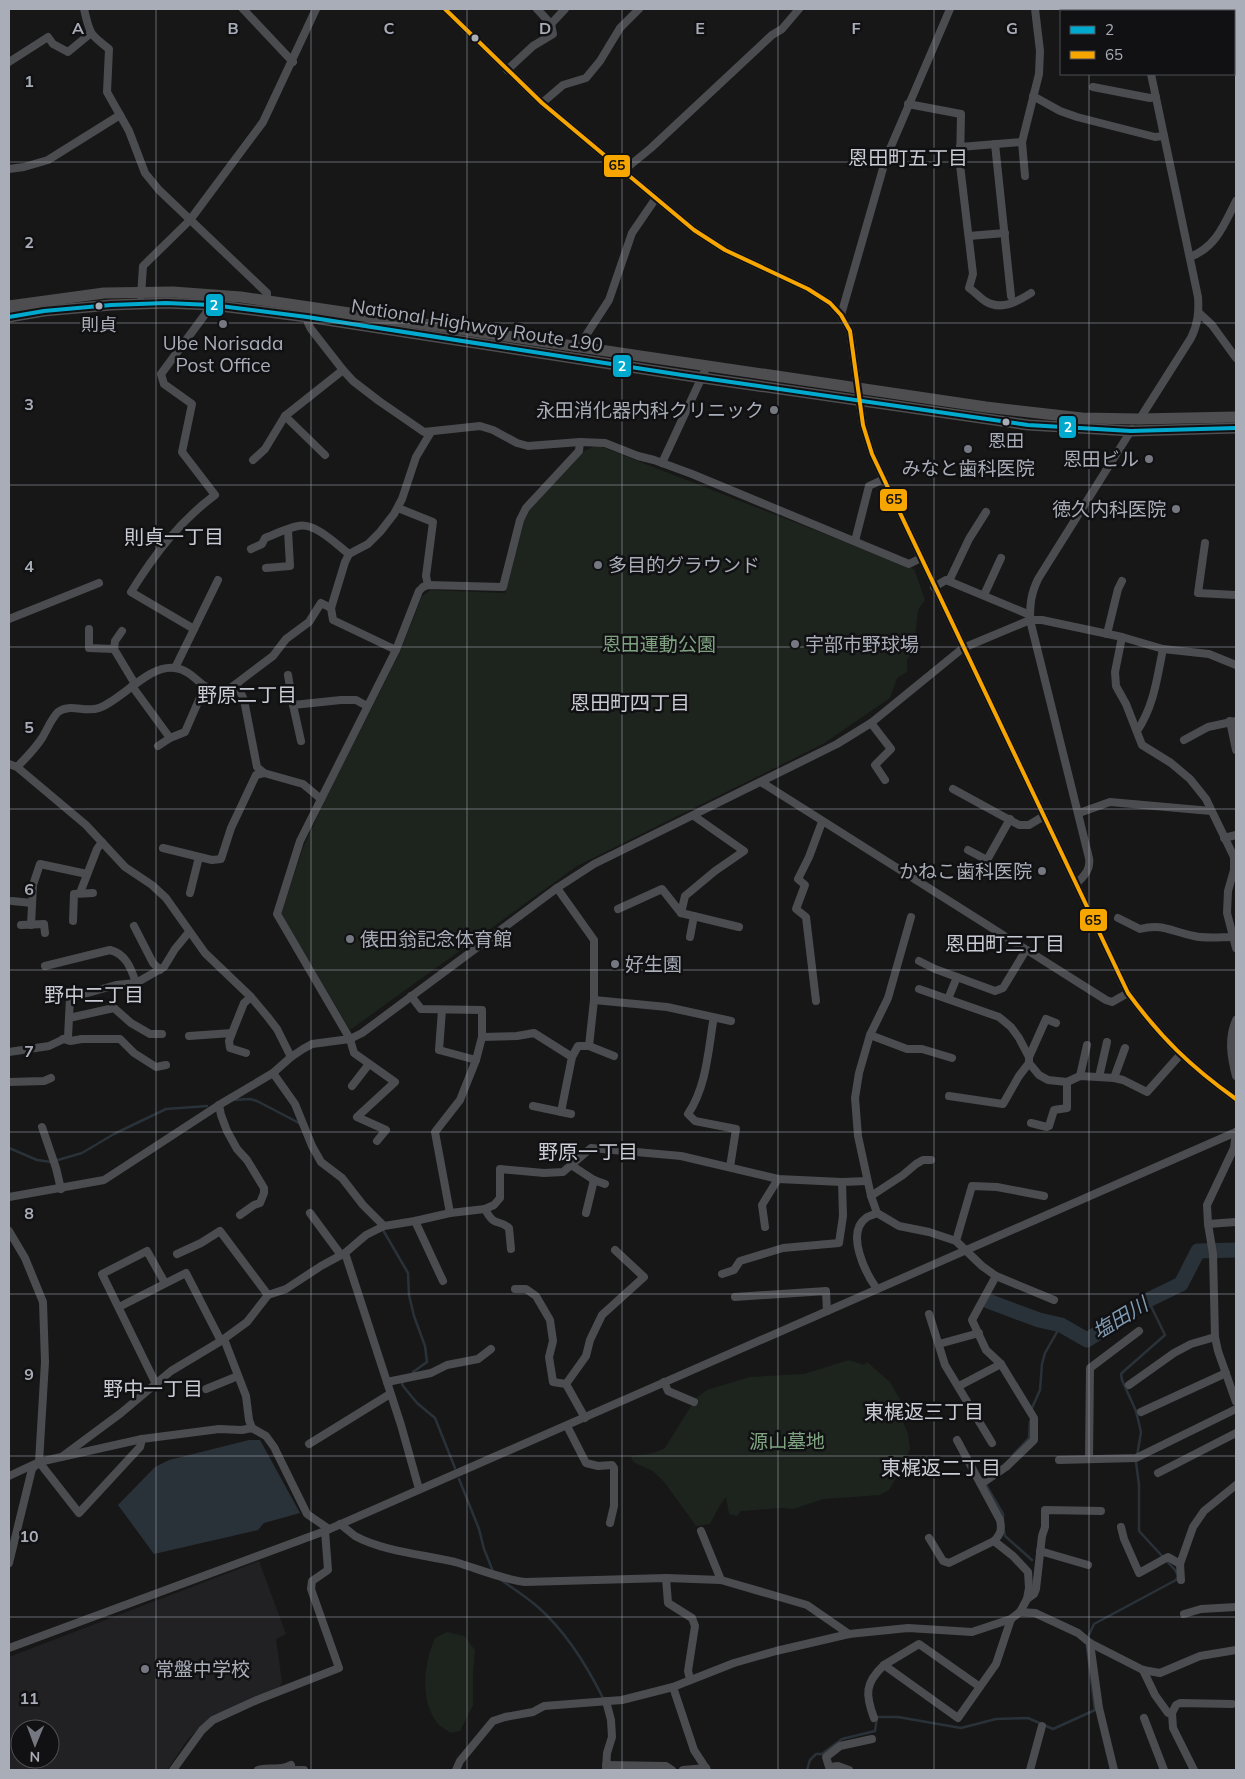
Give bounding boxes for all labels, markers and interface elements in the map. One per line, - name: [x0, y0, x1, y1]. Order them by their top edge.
- legend: [1060, 10, 1235, 75]
- text: A: [72, 18, 84, 38]
- text: B: [227, 18, 239, 38]
- text: C: [384, 18, 395, 38]
- text: D: [539, 18, 551, 38]
- text: E: [695, 18, 705, 38]
- text: F: [851, 18, 861, 38]
- text: G: [1006, 18, 1018, 38]
- text: 2: [1105, 20, 1114, 39]
- unlabelled marker: [470, 33, 480, 43]
- text: 65: [1105, 45, 1123, 64]
- text: 1: [24, 71, 34, 91]
- district label: 恩田町五丁目: [848, 145, 968, 170]
- line badge: 65: [603, 154, 631, 178]
- text: 65: [609, 156, 625, 174]
- text: 2: [24, 232, 34, 252]
- line badge: 2: [205, 293, 224, 317]
- street label: National Highway Route 190: [349, 293, 605, 357]
- text: 2: [210, 296, 218, 314]
- marker: 則貞: [94, 301, 104, 311]
- place label: 則貞: [81, 313, 117, 336]
- marker: Ube Norisada Post Office: [217, 318, 229, 330]
- place label: Ube Norisada Post Office: [163, 331, 283, 377]
- line badge: 2: [612, 354, 632, 378]
- text: 2: [618, 357, 626, 375]
- text: 3: [24, 394, 34, 414]
- place label: 永田消化器内科クリニック: [536, 398, 764, 422]
- marker: 永田消化器内科クリニック: [768, 404, 780, 416]
- line badge: 2: [1058, 415, 1077, 439]
- marker: 恩田: [1001, 417, 1011, 427]
- text: 2: [1064, 418, 1072, 436]
- place label: 恩田: [988, 429, 1024, 452]
- marker: みなと歯科医院: [962, 443, 974, 455]
- place label: 恩田ビル: [1063, 447, 1139, 471]
- marker: 恩田ビル: [1143, 453, 1155, 465]
- place label: みなと歯科医院: [901, 456, 1035, 480]
- line badge: 65: [879, 488, 908, 512]
- text: 65: [886, 490, 902, 508]
- place label: 徳久内科医院: [1052, 497, 1166, 521]
- marker: 徳久内科医院: [1170, 503, 1182, 515]
- district label: 則貞一丁目: [124, 524, 224, 549]
- place label: 多目的グラウンド: [608, 553, 760, 577]
- text: 4: [24, 556, 34, 576]
- marker: 多目的グラウンド: [592, 559, 604, 571]
- park label: 恩田運動公園: [602, 632, 716, 656]
- place label: 宇部市野球場: [805, 632, 919, 656]
- marker: 宇部市野球場: [789, 638, 801, 650]
- district label: 野原二丁目: [197, 682, 297, 707]
- district label: 恩田町四丁目: [570, 690, 690, 715]
- text: 5: [24, 717, 34, 737]
- place label: かねこ歯科医院: [899, 859, 1032, 883]
- marker: かねこ歯科医院: [1036, 865, 1048, 877]
- text: 6: [24, 879, 34, 899]
- line badge: 65: [1079, 908, 1108, 932]
- text: 65: [1085, 911, 1101, 929]
- place label: 俵田翁記念体育館: [360, 927, 512, 951]
- district label: 恩田町三丁目: [945, 931, 1065, 956]
- marker: 俵田翁記念体育館: [344, 933, 356, 945]
- place label: 好生園: [625, 952, 682, 976]
- marker: 好生園: [609, 958, 621, 970]
- district label: 野中二丁目: [44, 982, 144, 1007]
- text: 7: [24, 1041, 34, 1061]
- district label: 野原一丁目: [538, 1139, 638, 1164]
- text: 8: [24, 1203, 34, 1223]
- water label: 塩田川: [1088, 1290, 1154, 1344]
- text: 9: [24, 1364, 34, 1384]
- district label: 野中一丁目: [103, 1376, 203, 1401]
- district label: 東梶返三丁目: [864, 1399, 984, 1424]
- park label: 源山墓地: [749, 1429, 825, 1453]
- district label: 東梶返二丁目: [881, 1455, 1001, 1480]
- text: 10: [19, 1526, 39, 1546]
- place label: 常盤中学校: [155, 1657, 250, 1681]
- marker: 常盤中学校: [139, 1663, 151, 1675]
- text: 11: [19, 1688, 39, 1708]
- north arrow: [10, 1719, 60, 1769]
- text: N: [29, 1748, 40, 1766]

